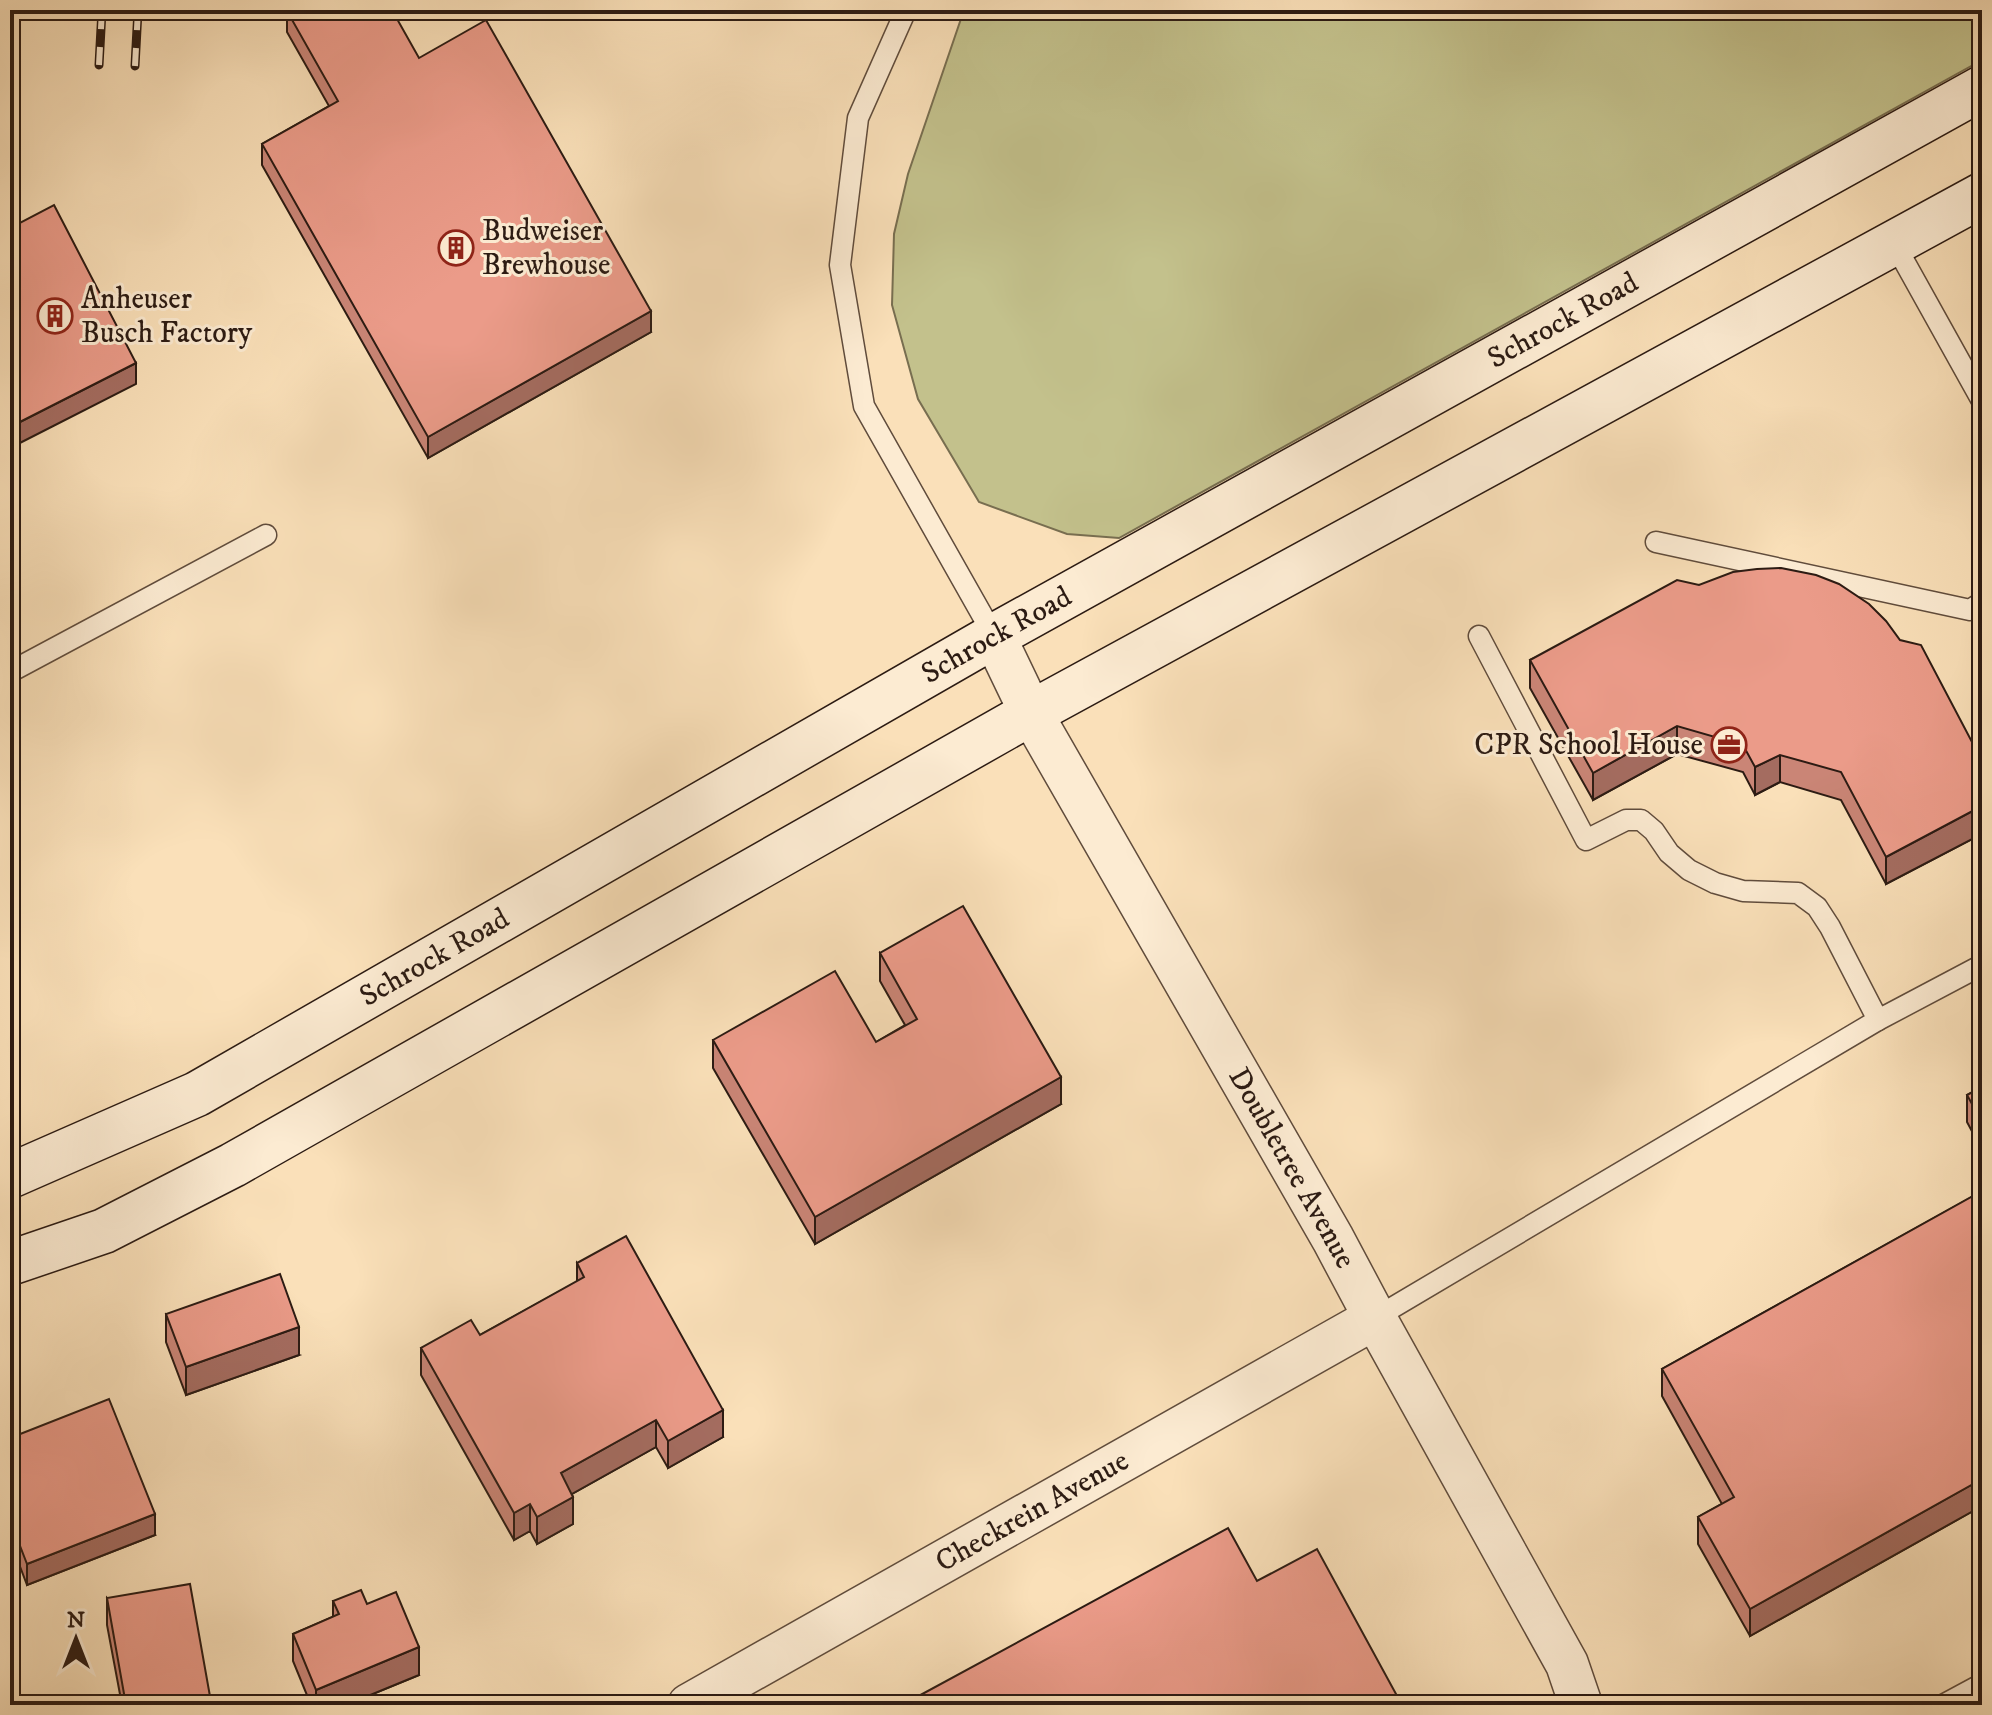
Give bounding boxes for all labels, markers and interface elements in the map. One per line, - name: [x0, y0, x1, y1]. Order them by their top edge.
- place label: Budweiser Brewhouse: [482, 213, 610, 284]
- building icon: Budweiser Brewhouse: [437, 229, 475, 267]
- street label: Schrock Road: [1481, 264, 1645, 377]
- place label: Anheuser Busch Factory: [81, 281, 253, 352]
- building icon: Anheuser Busch Factory: [36, 297, 74, 335]
- street label: Schrock Road: [915, 578, 1078, 692]
- office icon: CPR School House: [1710, 726, 1748, 764]
- place label: CPR School House: [1474, 727, 1703, 764]
- street label: Schrock Road: [353, 900, 516, 1015]
- street label: Doubletree Avenue: [1220, 1061, 1364, 1275]
- street label: Checkrein Avenue: [929, 1442, 1135, 1581]
- north arrow: [36, 1599, 116, 1679]
- text: N: [67, 1607, 85, 1634]

